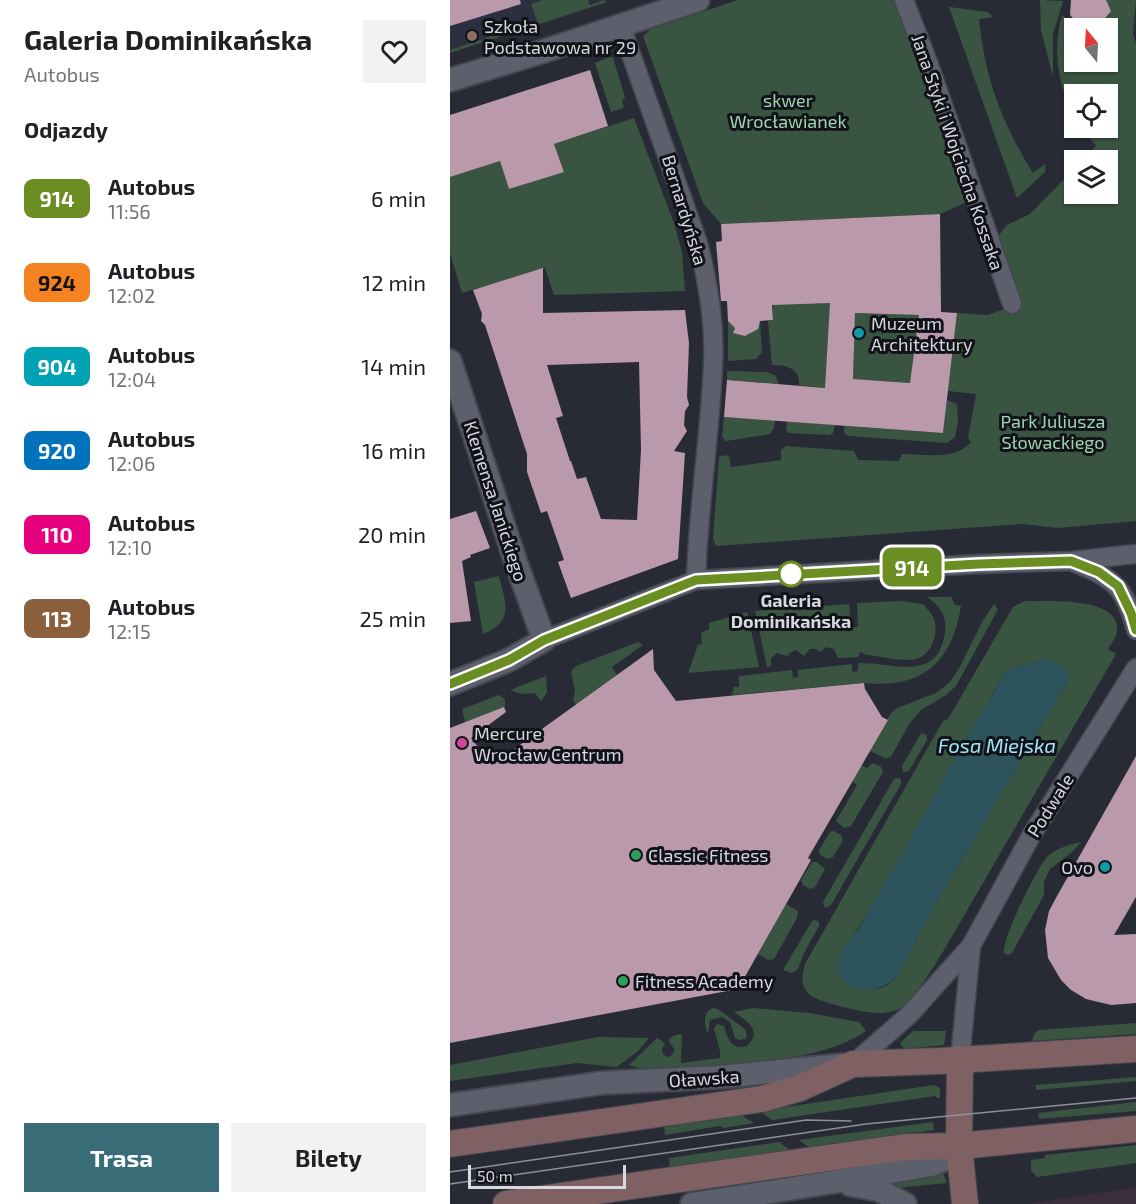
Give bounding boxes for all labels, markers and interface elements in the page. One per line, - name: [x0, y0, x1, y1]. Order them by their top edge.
- place label: Szkoła Podstawowa nr 29: [484, 15, 636, 58]
- north arrow: [1064, 18, 1118, 72]
- map controls: [1064, 18, 1118, 204]
- button: heart: [363, 20, 426, 83]
- text: Galeria Dominikańska: [24, 22, 312, 56]
- marker: Szkoła Podstawowa nr 29: [465, 29, 479, 43]
- street label: Jana Styki i Wojciecha Kossaka: [907, 31, 1009, 273]
- text: Autobus: [24, 62, 100, 86]
- button: locate: [1064, 84, 1118, 138]
- park label: skwer Wrocławianek: [729, 89, 847, 132]
- text: Odjazdy: [24, 116, 108, 142]
- button: layers: [1064, 150, 1118, 204]
- street label: Bernardyńska: [658, 152, 712, 268]
- text: Autobus: [108, 173, 195, 199]
- text: 6 min: [371, 185, 426, 211]
- text: 914: [40, 186, 74, 211]
- text: 11:56: [108, 199, 151, 223]
- text: Autobus: [108, 257, 195, 283]
- text: 12 min: [362, 269, 426, 295]
- text: 924: [38, 270, 76, 295]
- text: 12:02: [108, 283, 155, 307]
- place label: Muzeum Architektury: [871, 312, 973, 355]
- marker: Muzeum Architektury: [852, 326, 866, 340]
- text: Autobus: [108, 341, 195, 367]
- text: 14 min: [361, 353, 426, 379]
- text: 904: [37, 354, 77, 379]
- text: 12:04: [108, 367, 156, 391]
- park label: Park Juliusza Słowackiego: [1001, 410, 1105, 453]
- street label: Klemensa Janickiego: [460, 418, 532, 584]
- text: Autobus: [108, 425, 195, 451]
- text: 16 min: [362, 437, 426, 463]
- text: 920: [38, 438, 76, 463]
- text: 12:06: [108, 451, 155, 475]
- text: Autobus: [108, 509, 195, 535]
- text: 20 min: [358, 521, 426, 547]
- text: 110: [41, 522, 73, 547]
- text: 12:10: [108, 535, 152, 559]
- line badge: 914: [878, 548, 946, 586]
- text: 914: [895, 555, 929, 580]
- marker: Galeria Dominikańska: [778, 561, 804, 587]
- place label: Galeria Dominikańska: [731, 589, 851, 632]
- text: Autobus: [108, 593, 195, 619]
- text: 25 min: [359, 605, 426, 631]
- text: 113: [42, 606, 72, 631]
- text: 12:15: [108, 619, 151, 643]
- place label: Mercure Wrocław Centrum: [474, 722, 622, 765]
- water label: Fosa Miejska: [938, 733, 1056, 757]
- marker: Mercure Wrocław Centrum: [455, 736, 469, 750]
- street label: Podwale: [1022, 769, 1078, 841]
- place label: Classic Fitness: [648, 844, 769, 866]
- marker: Classic Fitness: [629, 848, 643, 862]
- place label: Ovo: [1061, 856, 1093, 878]
- marker: Ovo: [1098, 860, 1112, 874]
- place label: Fitness Academy: [635, 970, 774, 992]
- marker: Fitness Academy: [616, 974, 630, 988]
- street label: Oławska: [668, 1065, 740, 1091]
- button: Trasa: [24, 1123, 219, 1192]
- button: Bilety: [231, 1123, 426, 1192]
- scale bar: [468, 1162, 626, 1190]
- text: 50 m: [477, 1166, 513, 1185]

